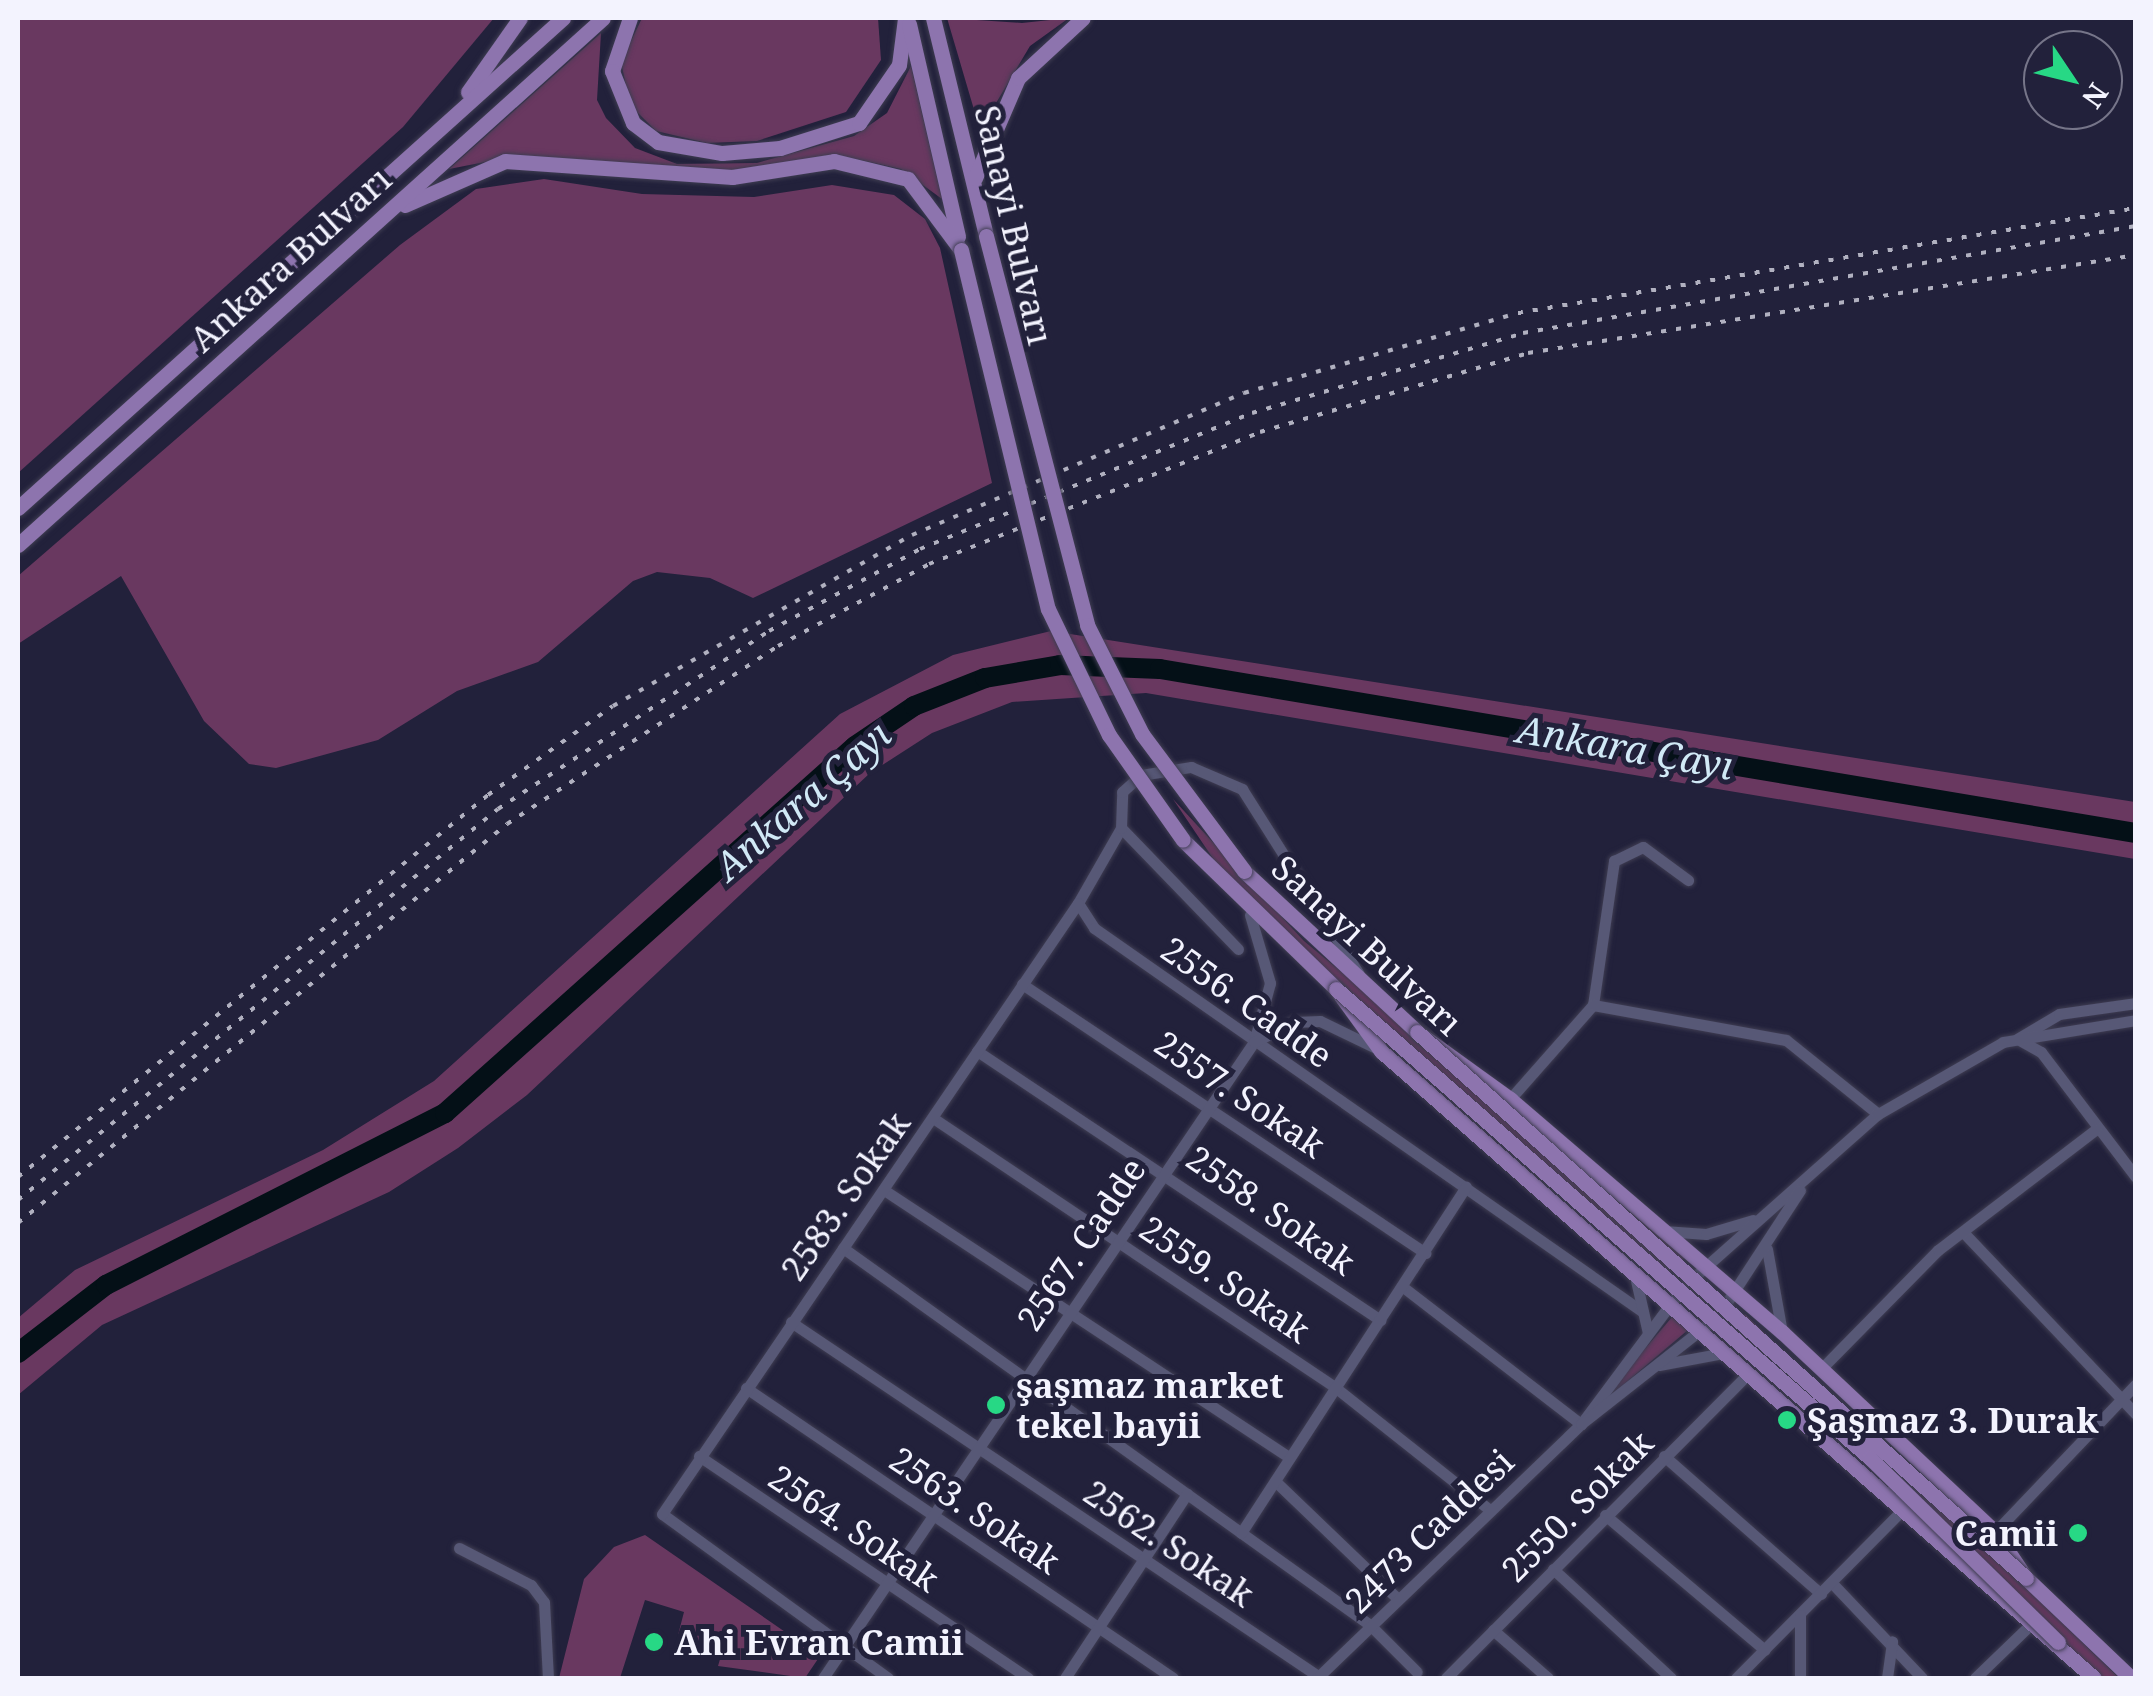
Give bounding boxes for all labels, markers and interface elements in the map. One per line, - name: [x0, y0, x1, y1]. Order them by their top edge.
- north arrow: [2023, 30, 2123, 130]
- text: N: [2074, 76, 2118, 116]
- street label: Sanayi Bulvarı: [966, 101, 1062, 349]
- street label: Ankara Bulvarı: [181, 158, 399, 360]
- water label: Ankara Çayı: [1513, 706, 1737, 788]
- water label: Ankara Çayı: [704, 711, 900, 889]
- street label: Sanayi Bulvarı: [1263, 846, 1471, 1044]
- street label: 2556. Cadde: [1153, 928, 1341, 1076]
- street label: 2557. Sokak: [1147, 1022, 1333, 1166]
- street label: 2583. Sokak: [772, 1104, 918, 1288]
- street label: 2558. Sokak: [1179, 1137, 1363, 1283]
- street label: 2567. Cadde: [1008, 1150, 1154, 1338]
- street label: 2559. Sokak: [1132, 1207, 1318, 1351]
- place label: şaşmaz market tekel bayii: [1016, 1364, 1283, 1446]
- marker: şaşmaz market tekel bayii: [985, 1394, 1007, 1416]
- place label: Şaşmaz 3. Durak: [1807, 1399, 2098, 1441]
- marker: Şaşmaz 3. Durak: [1776, 1409, 1798, 1431]
- street label: 2550. Sokak: [1493, 1422, 1661, 1590]
- street label: 2563. Sokak: [882, 1438, 1068, 1582]
- street label: 2473 Caddesi: [1336, 1440, 1522, 1622]
- street label: 2564. Sokak: [761, 1456, 947, 1600]
- street label: 2562. Sokak: [1076, 1471, 1262, 1615]
- place label: Camii: [1954, 1512, 2058, 1554]
- marker: Camii: [2067, 1522, 2089, 1544]
- place label: Ahi Evran Camii: [674, 1621, 964, 1663]
- marker: Ahi Evran Camii: [643, 1631, 665, 1653]

